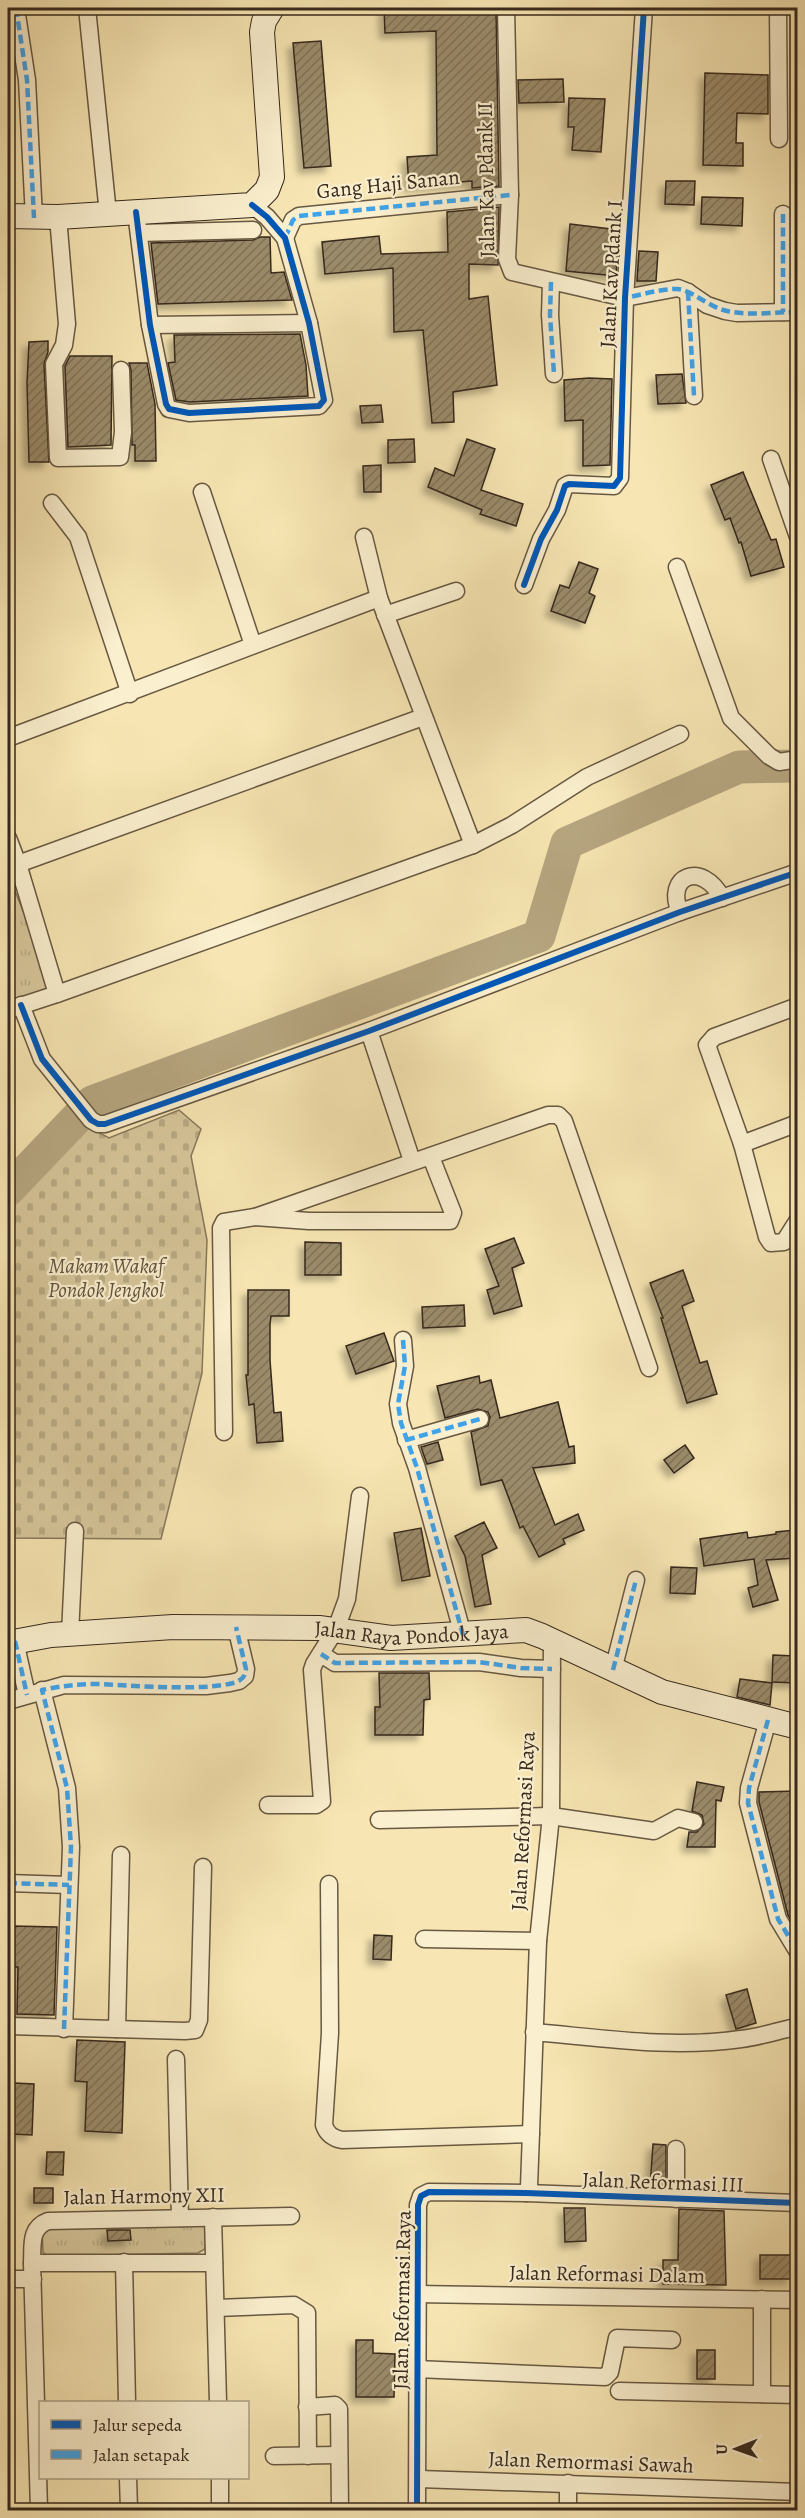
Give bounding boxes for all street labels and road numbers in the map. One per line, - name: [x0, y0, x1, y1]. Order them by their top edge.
- street label: Jalan Kav Pdank II: [471, 102, 501, 258]
- street label: Gang Haji Sanan: [315, 163, 461, 205]
- street label: Jalan Kav Pdank I: [593, 199, 629, 349]
- street label: Jalan Raya Pondok Jaya: [314, 1614, 510, 1652]
- street label: Jalan Reformasi Raya: [504, 1730, 542, 1911]
- street label: Jalan Reformasi III: [582, 2165, 744, 2199]
- street label: Jalan Harmony XII: [63, 2181, 225, 2211]
- street label: Jalan Reformasi Raya: [386, 2210, 418, 2390]
- street label: Jalan Reformasi Dalam: [509, 2258, 705, 2290]
- street label: Jalan Remormasi Sawah: [488, 2444, 694, 2480]

